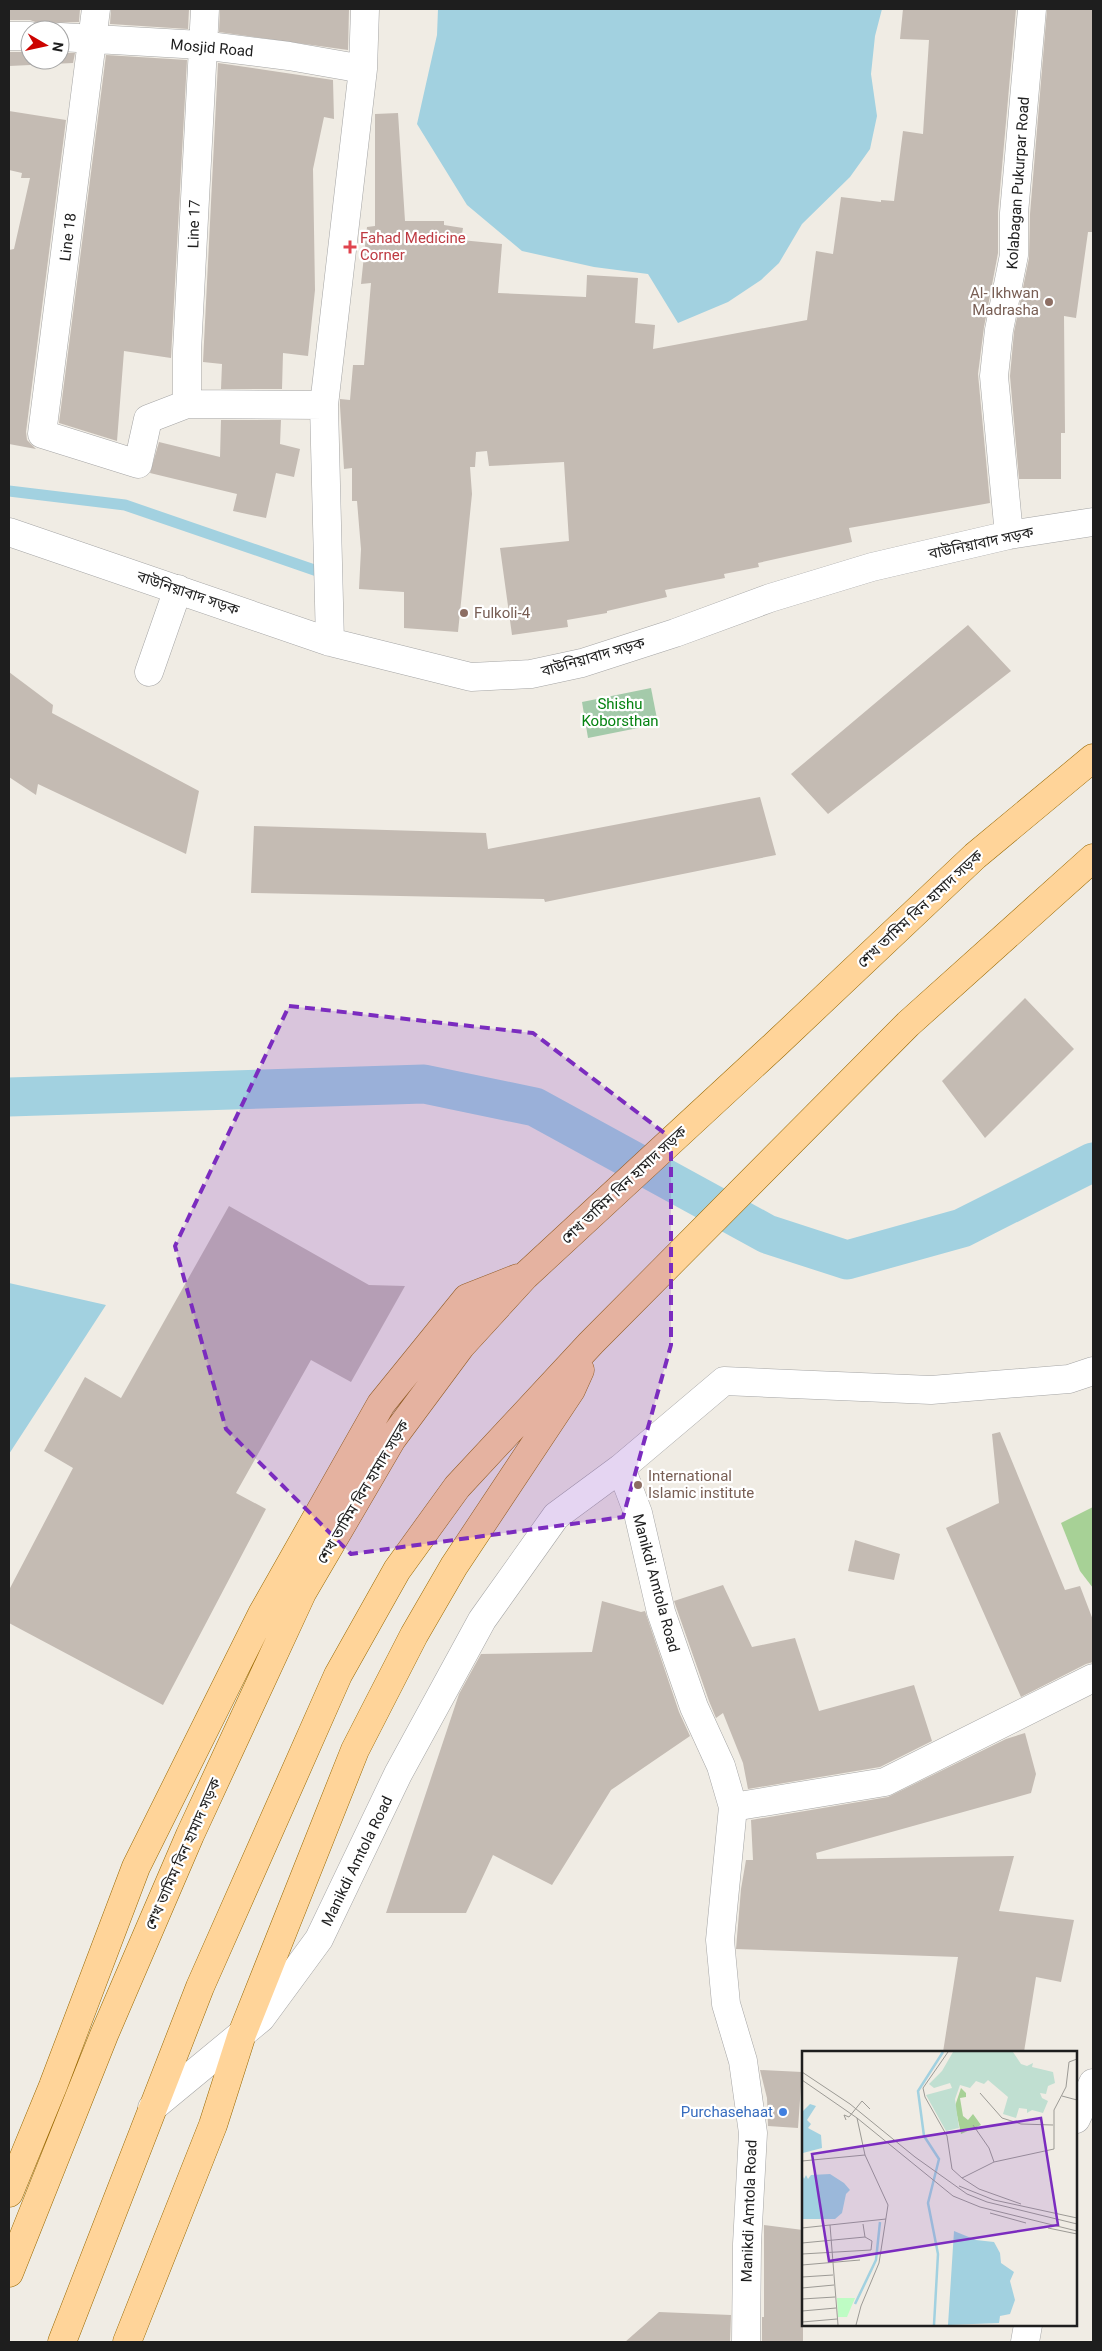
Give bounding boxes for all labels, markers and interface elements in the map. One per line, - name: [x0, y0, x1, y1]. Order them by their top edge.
- north arrow: [20, 20, 70, 70]
- street label: Mosjid Road: [170, 35, 254, 61]
- text: N: [49, 41, 67, 53]
- street label: Kolabagan Pukurpar Road: [1003, 96, 1033, 270]
- street label: Line 17: [184, 199, 204, 249]
- street label: Line 18: [56, 212, 80, 262]
- place label: Fahad Medicine Corner: [360, 229, 466, 264]
- marker: Fahad Medicine Corner: [344, 241, 356, 253]
- place label: Al- Ikhwan Madrasha: [970, 284, 1039, 319]
- marker: Al- Ikhwan Madrasha: [1043, 296, 1055, 308]
- street label: বাউনিয়াবাদ সড়ক: [926, 523, 1036, 563]
- street label: বাউনিয়াবাদ সড়ক: [133, 567, 242, 619]
- place label: Fulkoli-4: [474, 604, 531, 622]
- marker: Fulkoli-4: [458, 607, 470, 619]
- street label: বাউনিয়াবাদ সড়ক: [538, 633, 648, 681]
- park label: Shishu Koborsthan: [581, 695, 659, 730]
- street label: শেখ তামিম বিন হামাদ সড়ক: [854, 846, 987, 972]
- street label: শেখ তামিম বিন হামাদ সড়ক: [558, 1122, 691, 1248]
- street label: শেখ তামিম বিন হামাদ সড়ক: [313, 1416, 413, 1567]
- place label: International Islamic institute: [648, 1467, 754, 1502]
- marker: International Islamic institute: [632, 1479, 644, 1491]
- street label: Manikdi Amtola Road: [629, 1512, 683, 1654]
- street label: শেখ তামিম বিন হামাদ সড়ক: [141, 1774, 225, 1933]
- street label: Manikdi Amtola Road: [318, 1793, 396, 1929]
- inset map: [802, 2051, 1077, 2326]
- place label: Purchasehaat: [681, 2103, 773, 2121]
- marker: Purchasehaat: [777, 2106, 789, 2118]
- street label: Manikdi Amtola Road: [738, 2139, 760, 2283]

